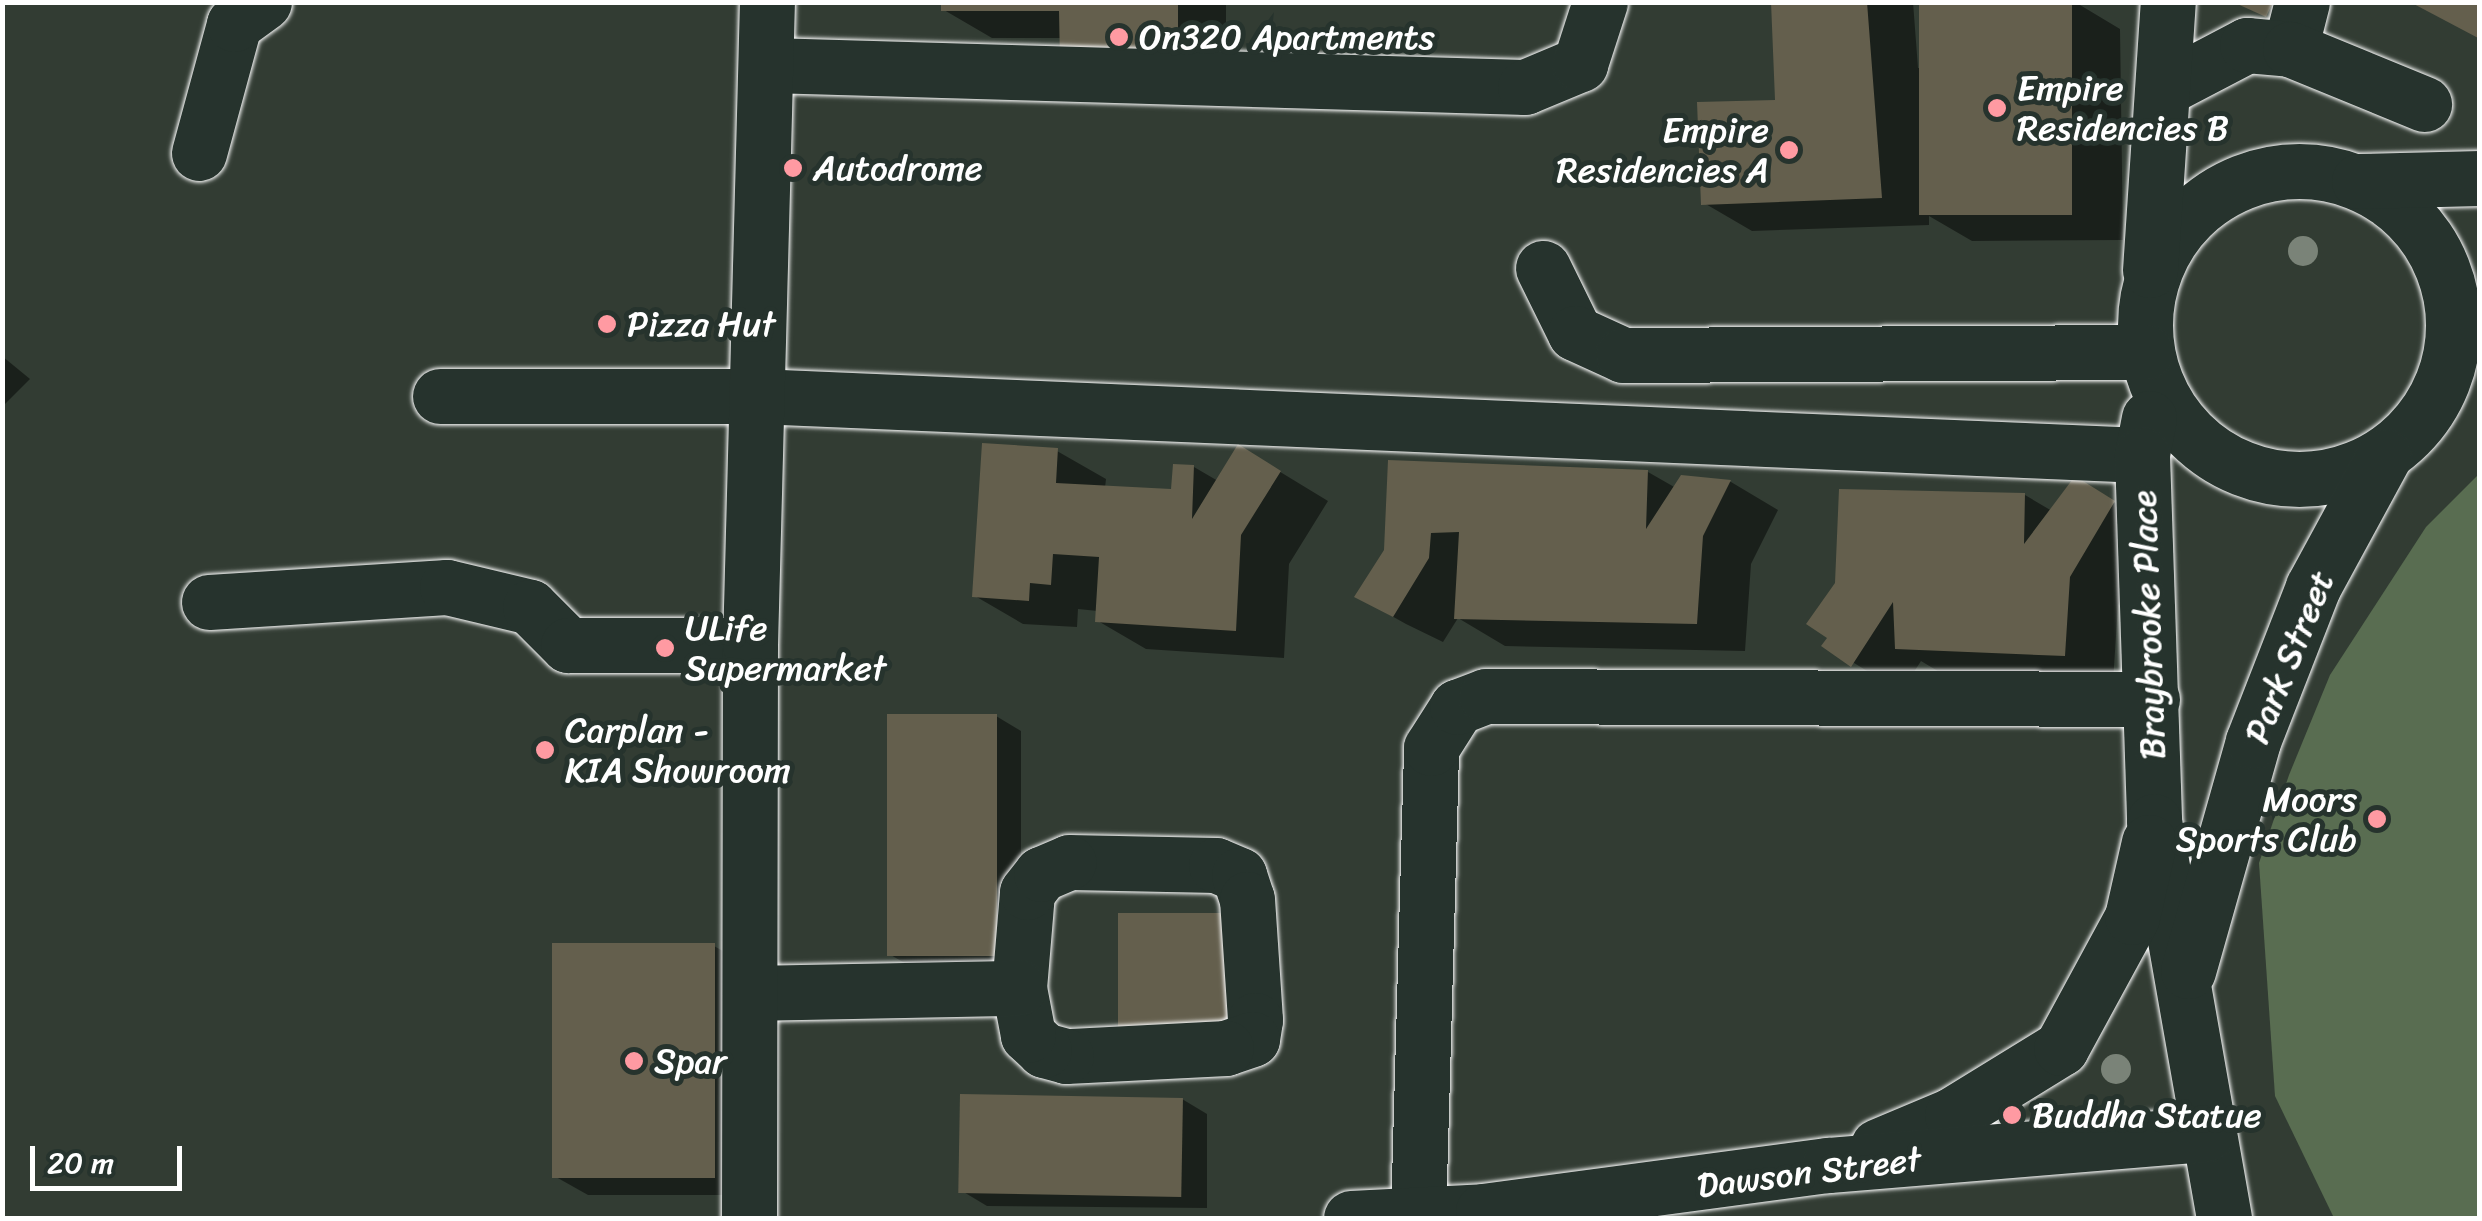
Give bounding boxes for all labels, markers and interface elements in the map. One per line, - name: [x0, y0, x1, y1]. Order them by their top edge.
- place label: On320 Apartments: [1139, 16, 1433, 58]
- marker: On320 Apartments: [1108, 26, 1130, 48]
- place label: Empire Residencies B: [2017, 67, 2229, 149]
- marker: Empire Residencies B: [1986, 97, 2008, 119]
- place label: Empire Residencies A: [1556, 109, 1769, 191]
- marker: Empire Residencies A: [1778, 139, 1800, 161]
- place label: Autodrome: [813, 147, 983, 189]
- marker: Autodrome: [782, 157, 804, 179]
- place label: Pizza Hut: [627, 303, 777, 345]
- marker: Pizza Hut: [596, 313, 618, 335]
- street label: Braybrooke Place: [2122, 489, 2174, 761]
- street label: Park Street: [2235, 565, 2343, 749]
- place label: ULife Supermarket: [685, 607, 886, 689]
- marker: ULife Supermarket: [654, 637, 676, 659]
- place label: Carplan - KIA Showroom: [565, 709, 791, 791]
- marker: Carplan - KIA Showroom: [534, 739, 556, 761]
- place label: Moors Sports Club: [2176, 778, 2357, 860]
- marker: Moors Sports Club: [2366, 808, 2388, 830]
- place label: Spar: [654, 1040, 726, 1082]
- marker: Spar: [623, 1050, 645, 1072]
- place label: Buddha Statue: [2032, 1094, 2261, 1136]
- marker: Buddha Statue: [2001, 1104, 2023, 1126]
- scale bar: [35, 1126, 188, 1188]
- text: 20 m: [47, 1136, 114, 1190]
- street label: Dawson Street: [1694, 1137, 1924, 1207]

